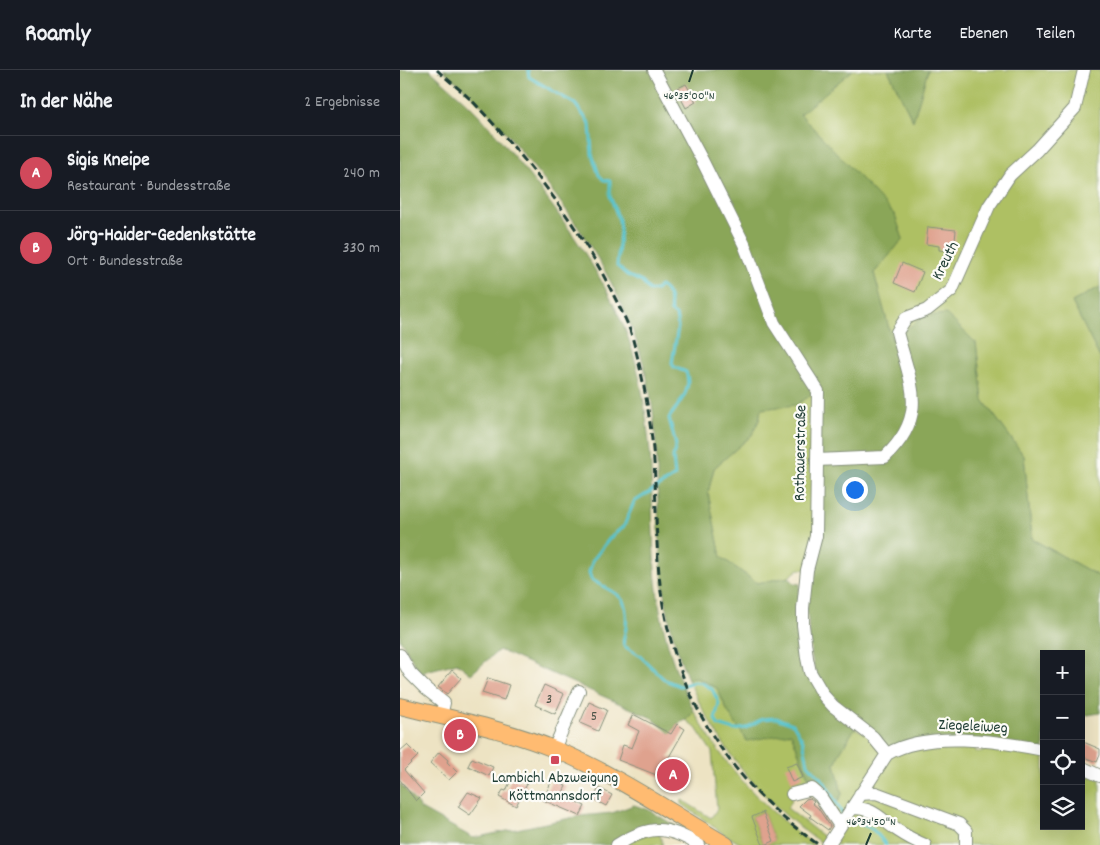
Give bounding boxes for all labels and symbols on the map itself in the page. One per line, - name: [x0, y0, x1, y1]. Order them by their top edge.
- text: 46°35'00"N: [663, 88, 715, 105]
- street label: Kreuth: [927, 238, 965, 284]
- street label: Rothauerstraße: [789, 405, 813, 501]
- your location: [842, 477, 868, 503]
- house number: 3: [546, 690, 552, 710]
- house number: 5: [591, 707, 597, 727]
- street label: Ziegeleiweg: [938, 714, 1008, 740]
- pin: B: [444, 716, 476, 754]
- marker: Lambichl Abzweigung Köttmannsdorf: [549, 754, 561, 766]
- pin: A: [657, 756, 689, 794]
- place label: Lambichl Abzweigung Köttmannsdorf: [492, 767, 618, 808]
- text: 46°34'50"N: [846, 814, 896, 831]

